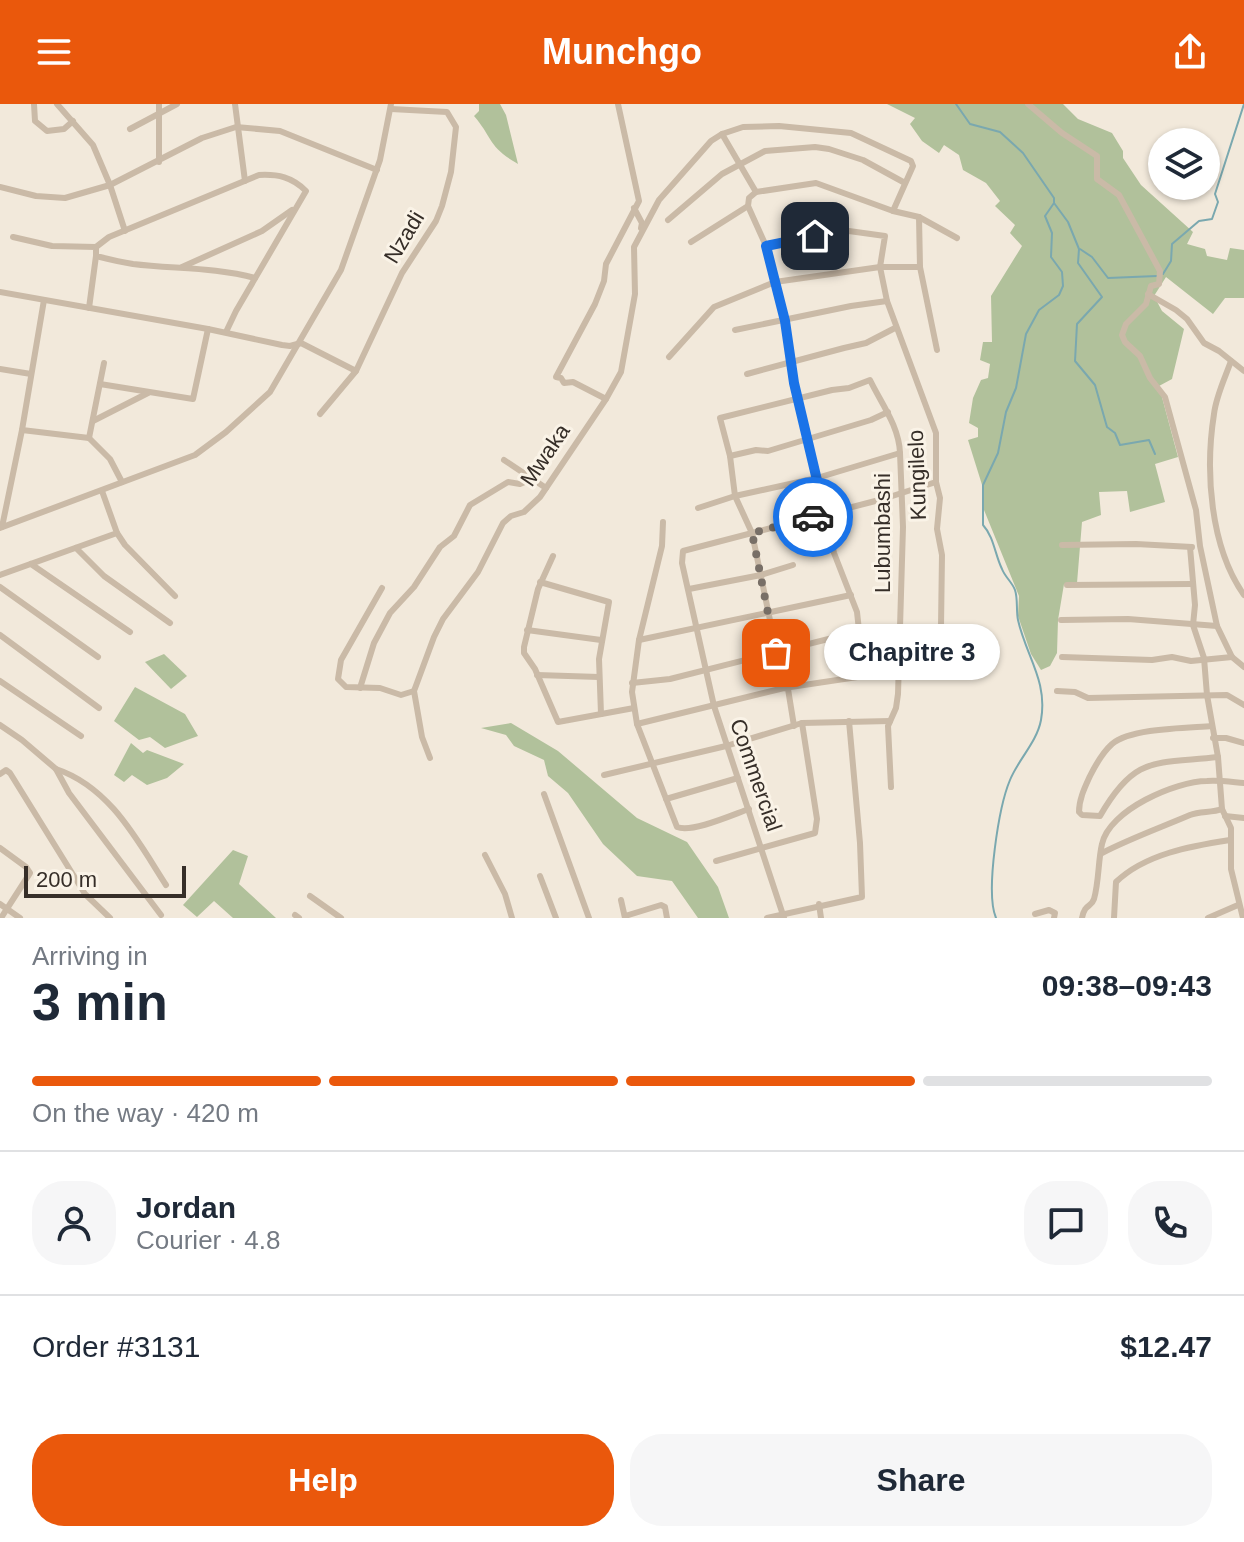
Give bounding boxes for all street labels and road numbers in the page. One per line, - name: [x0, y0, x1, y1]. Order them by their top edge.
- street label: Nzadi: [379, 206, 429, 268]
- street label: Mwaka: [515, 418, 575, 491]
- street label: Kungilelo: [903, 429, 931, 521]
- street label: Lubumbashi: [870, 473, 895, 593]
- street label: Commercial: [725, 715, 787, 835]

